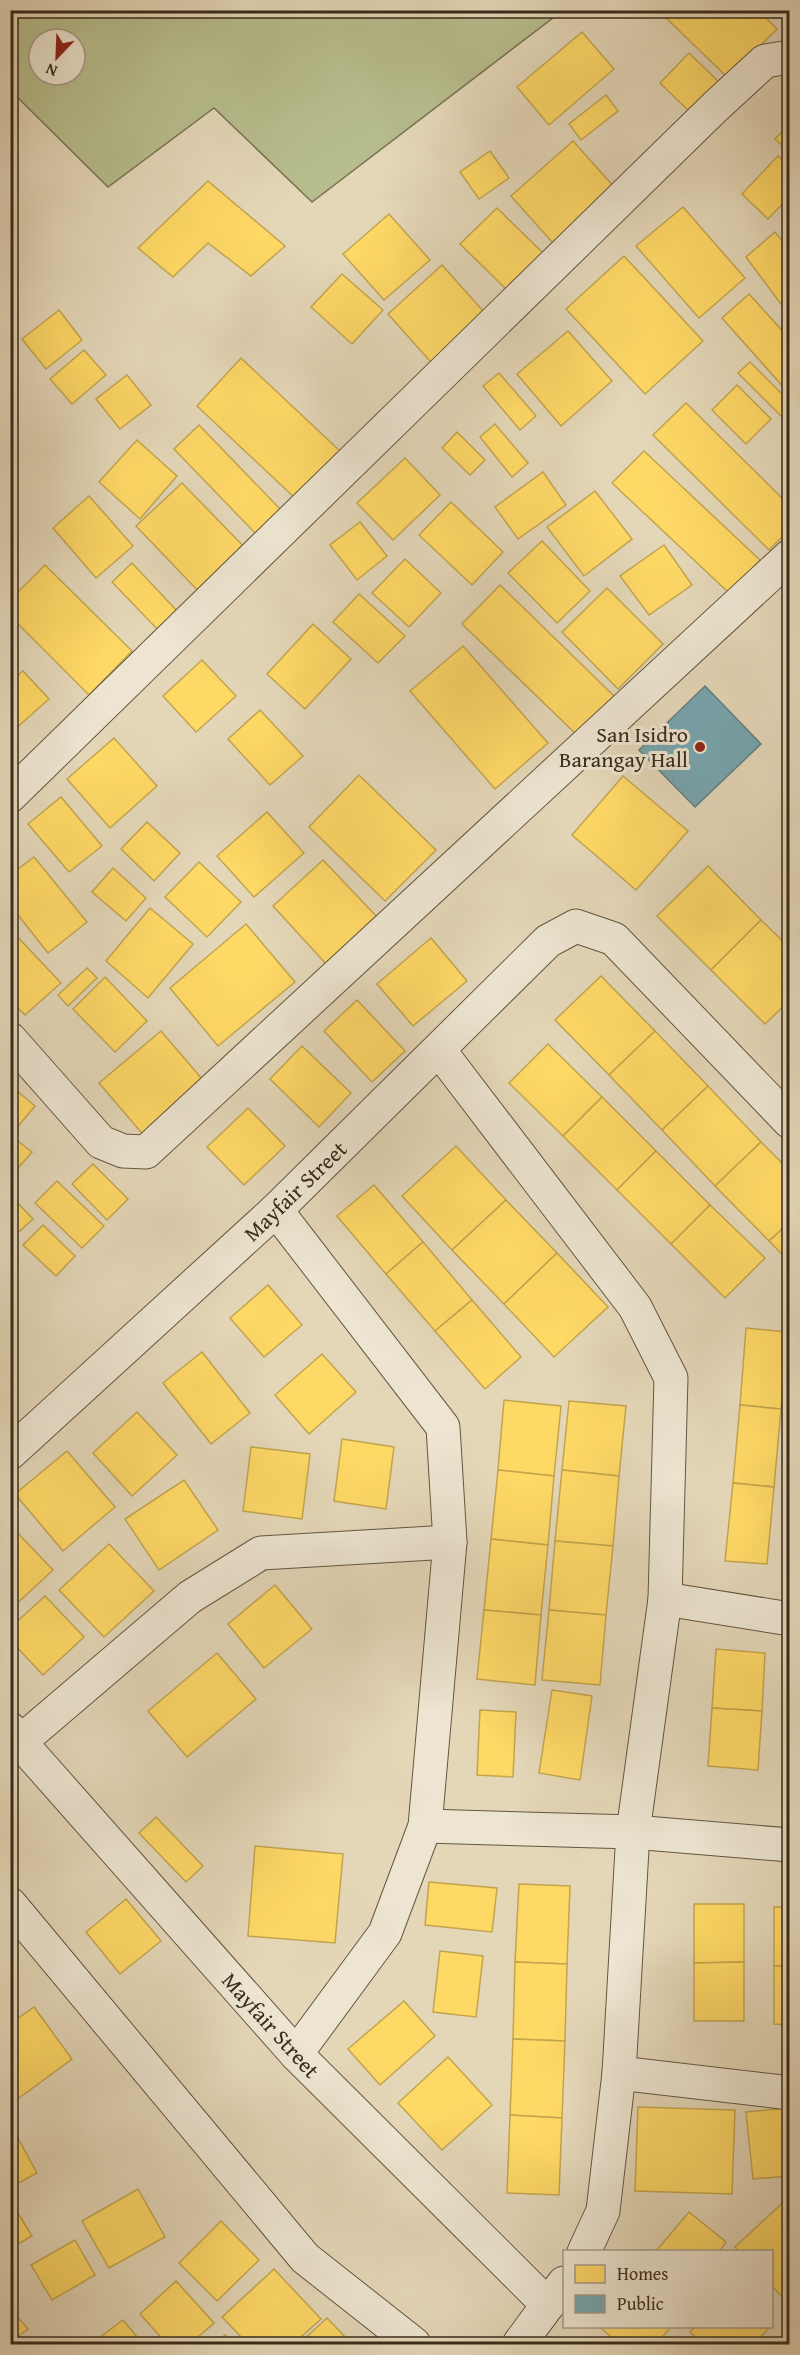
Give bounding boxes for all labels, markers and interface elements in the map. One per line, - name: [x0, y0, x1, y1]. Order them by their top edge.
- north arrow: [27, 27, 87, 87]
- text: N: [41, 58, 61, 84]
- place label: San Isidro Barangay Hall: [559, 718, 688, 775]
- marker: San Isidro Barangay Hall: [693, 740, 707, 754]
- street label: Mayfair Street: [236, 1133, 354, 1249]
- street label: Mayfair Street: [215, 1965, 327, 2085]
- legend: [563, 2250, 773, 2328]
- text: Homes: [617, 2260, 668, 2287]
- text: Public: [617, 2290, 664, 2317]

